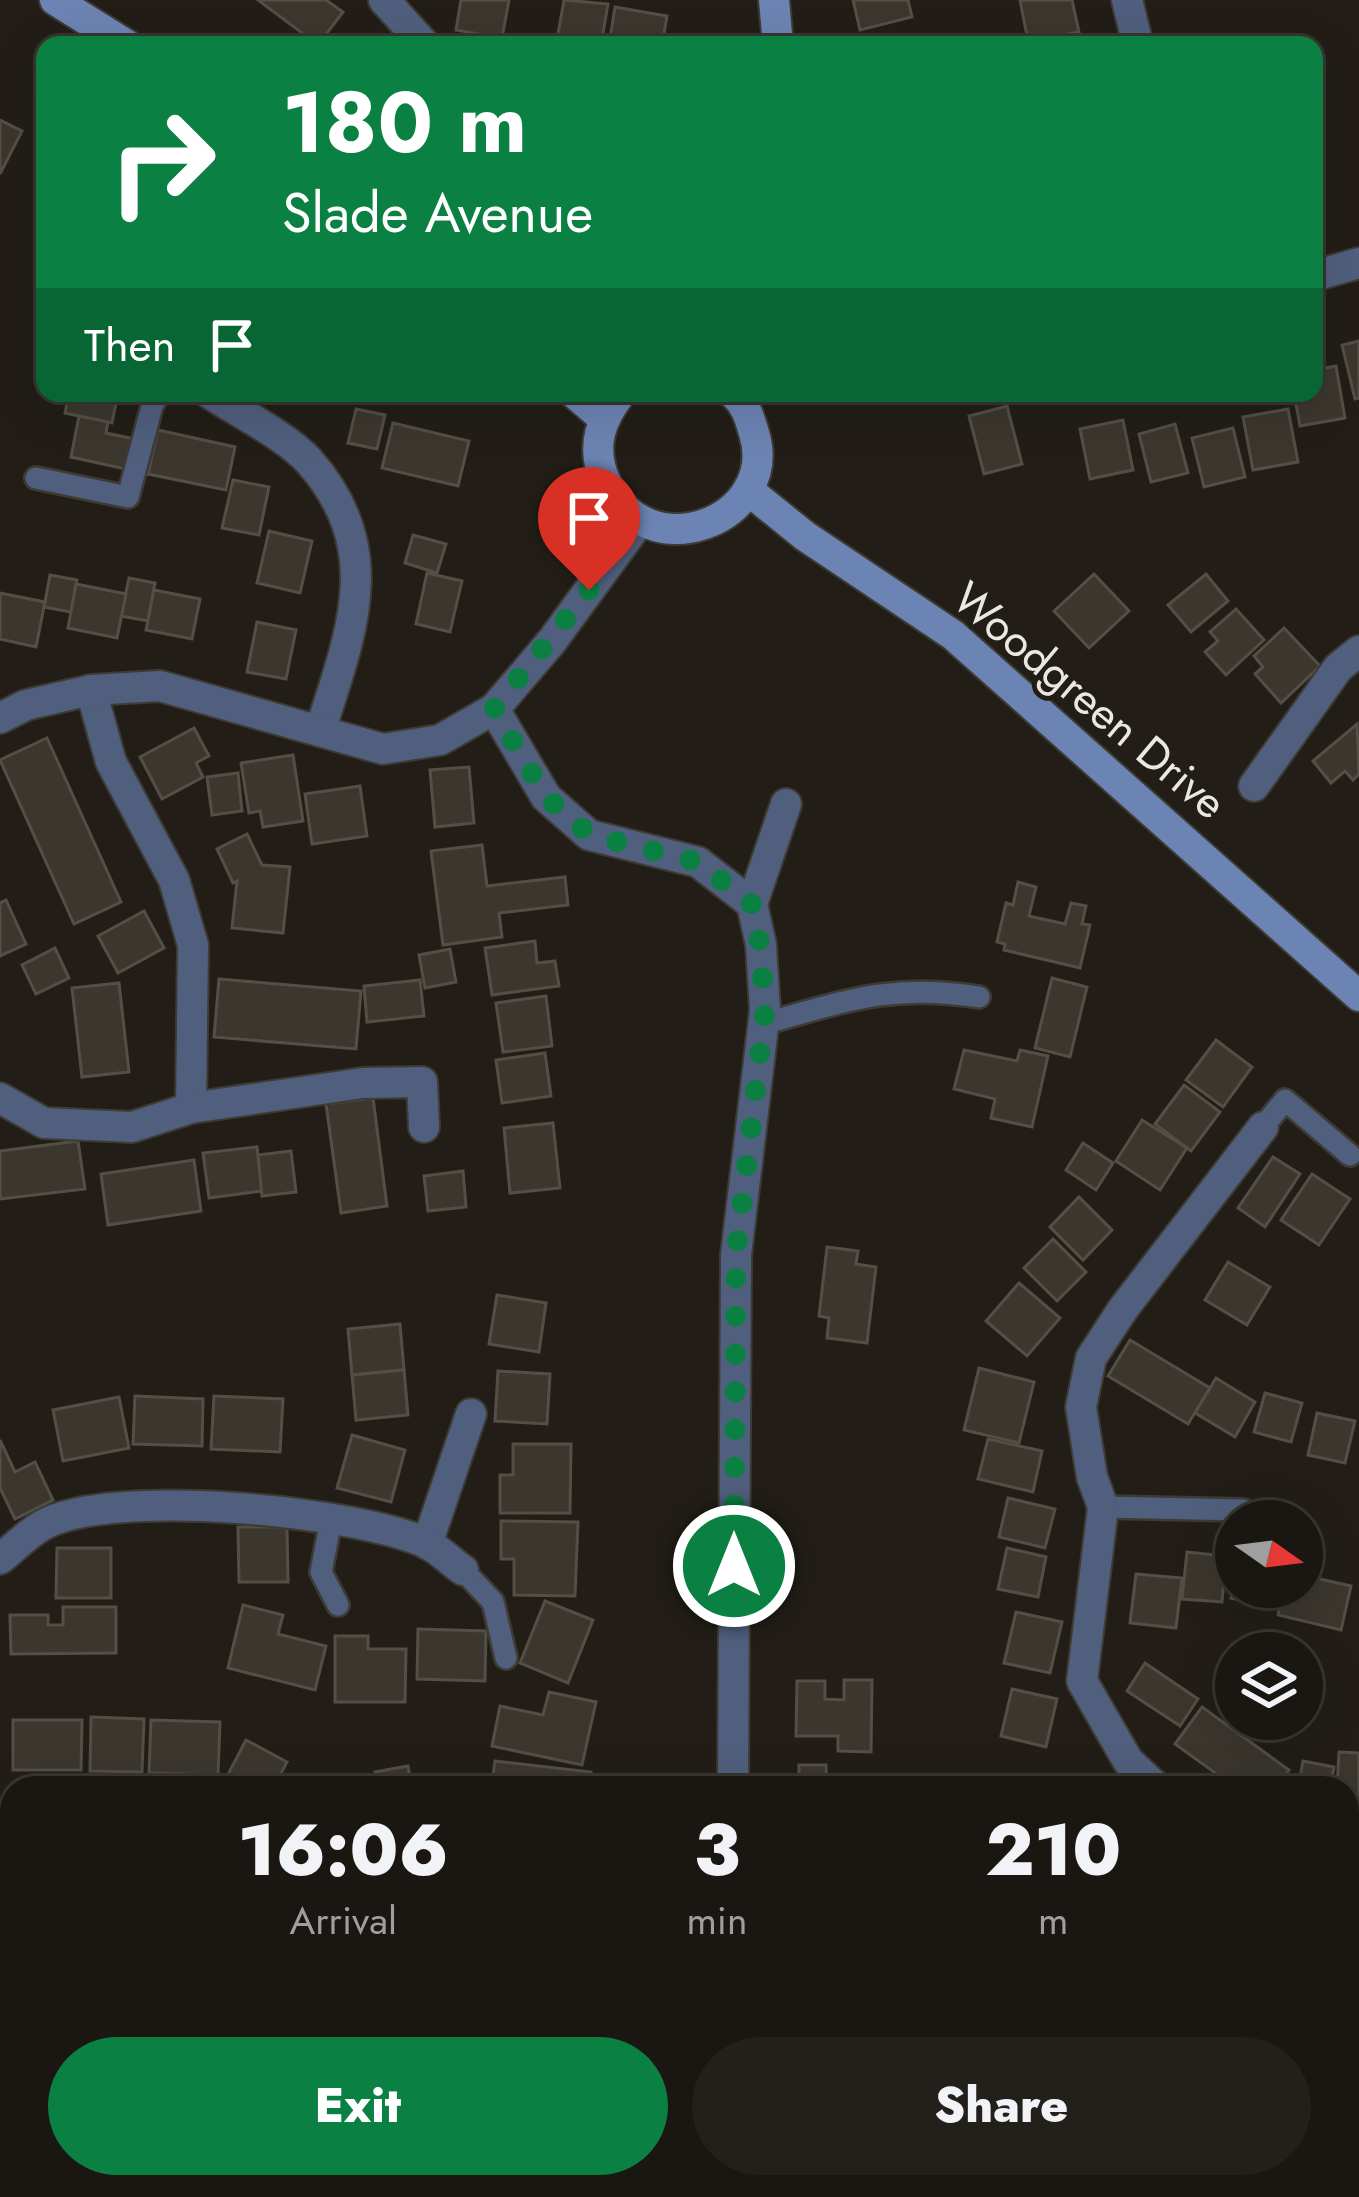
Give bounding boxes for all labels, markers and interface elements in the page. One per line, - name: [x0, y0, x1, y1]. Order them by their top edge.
- text: 180 m: [282, 62, 527, 184]
- icon: right: [84, 84, 240, 240]
- text: Slade Avenue: [282, 174, 593, 252]
- icon: arrive: [199, 312, 265, 378]
- text: Then: [84, 313, 175, 378]
- pin: [538, 467, 640, 590]
- icon: arrive: [556, 485, 622, 551]
- street label: Woodgreen Drive: [939, 566, 1241, 834]
- north arrow: [1215, 1500, 1323, 1608]
- map controls: [1215, 1500, 1323, 1740]
- position arrow: [671, 1503, 797, 1629]
- button: layers: [1215, 1632, 1323, 1740]
- text: 16:06: [238, 1798, 449, 1902]
- text: 3: [694, 1798, 740, 1902]
- text: 210: [985, 1798, 1121, 1902]
- text: Arrival: [289, 1892, 397, 1949]
- text: min: [686, 1892, 748, 1949]
- text: m: [1038, 1892, 1068, 1949]
- button: Exit: [48, 2037, 668, 2175]
- button: Share: [692, 2037, 1311, 2175]

